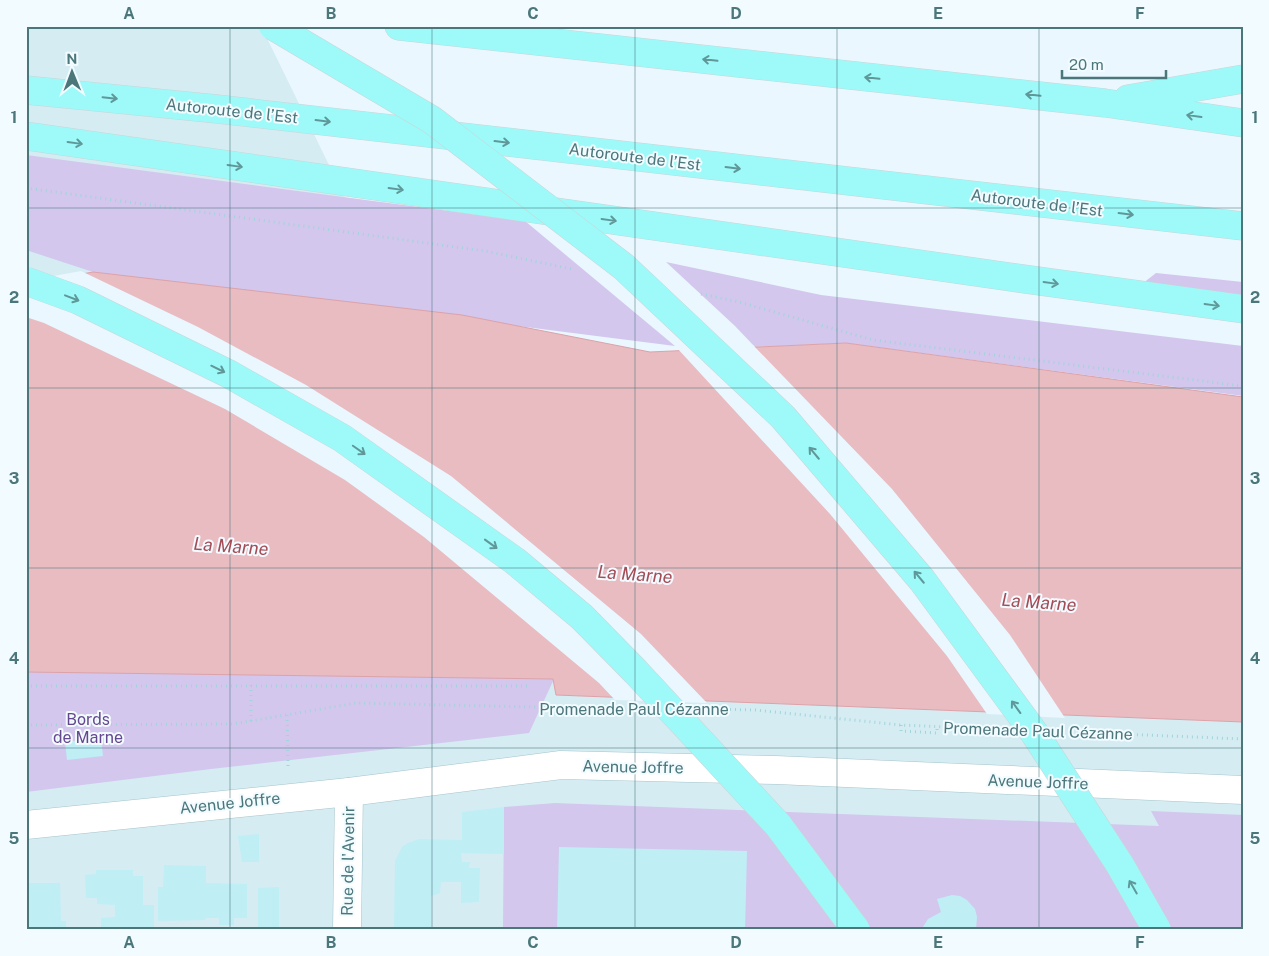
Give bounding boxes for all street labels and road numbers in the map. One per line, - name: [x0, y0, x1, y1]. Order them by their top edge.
- street label: Autoroute de l’Est: [165, 95, 299, 127]
- street label: Autoroute de l’Est: [568, 139, 702, 175]
- street label: Autoroute de l’Est: [970, 185, 1104, 221]
- street label: Promenade Paul Cézanne: [539, 700, 729, 719]
- street label: Promenade Paul Cézanne: [943, 718, 1133, 744]
- street label: Avenue Joffre: [582, 757, 684, 777]
- street label: Avenue Joffre: [987, 771, 1089, 793]
- street label: Avenue Joffre: [179, 788, 281, 818]
- street label: Rue de l'Avenir: [338, 806, 358, 916]

